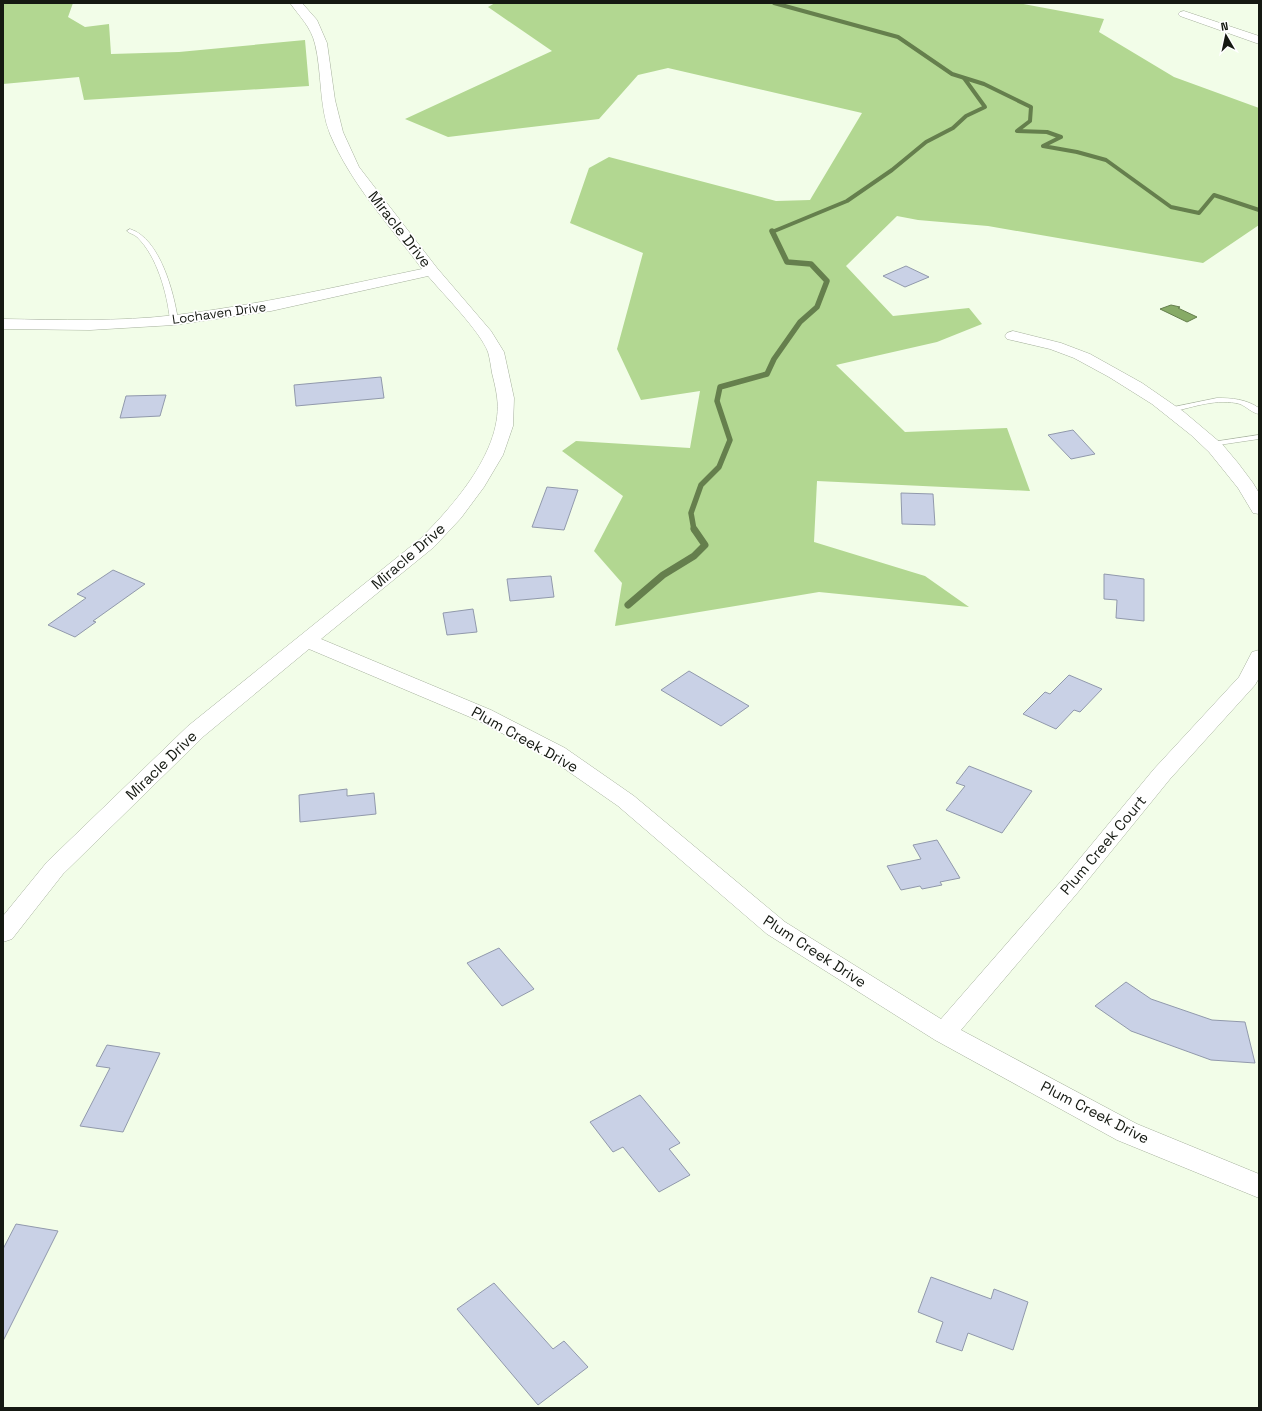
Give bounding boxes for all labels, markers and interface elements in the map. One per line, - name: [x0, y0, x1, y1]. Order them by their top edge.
- north arrow: [1206, 16, 1246, 56]
- text: N: [1220, 19, 1229, 34]
- street label: Miracle Drive: [364, 187, 436, 271]
- street label: Lochaven Drive: [171, 298, 267, 328]
- street label: Miracle Drive: [367, 519, 449, 593]
- street label: Plum Creek Drive: [468, 702, 582, 776]
- street label: Miracle Drive: [121, 726, 201, 804]
- street label: Plum Creek Court: [1056, 791, 1150, 899]
- street label: Plum Creek Drive: [760, 911, 870, 992]
- street label: Plum Creek Drive: [1038, 1076, 1153, 1148]

